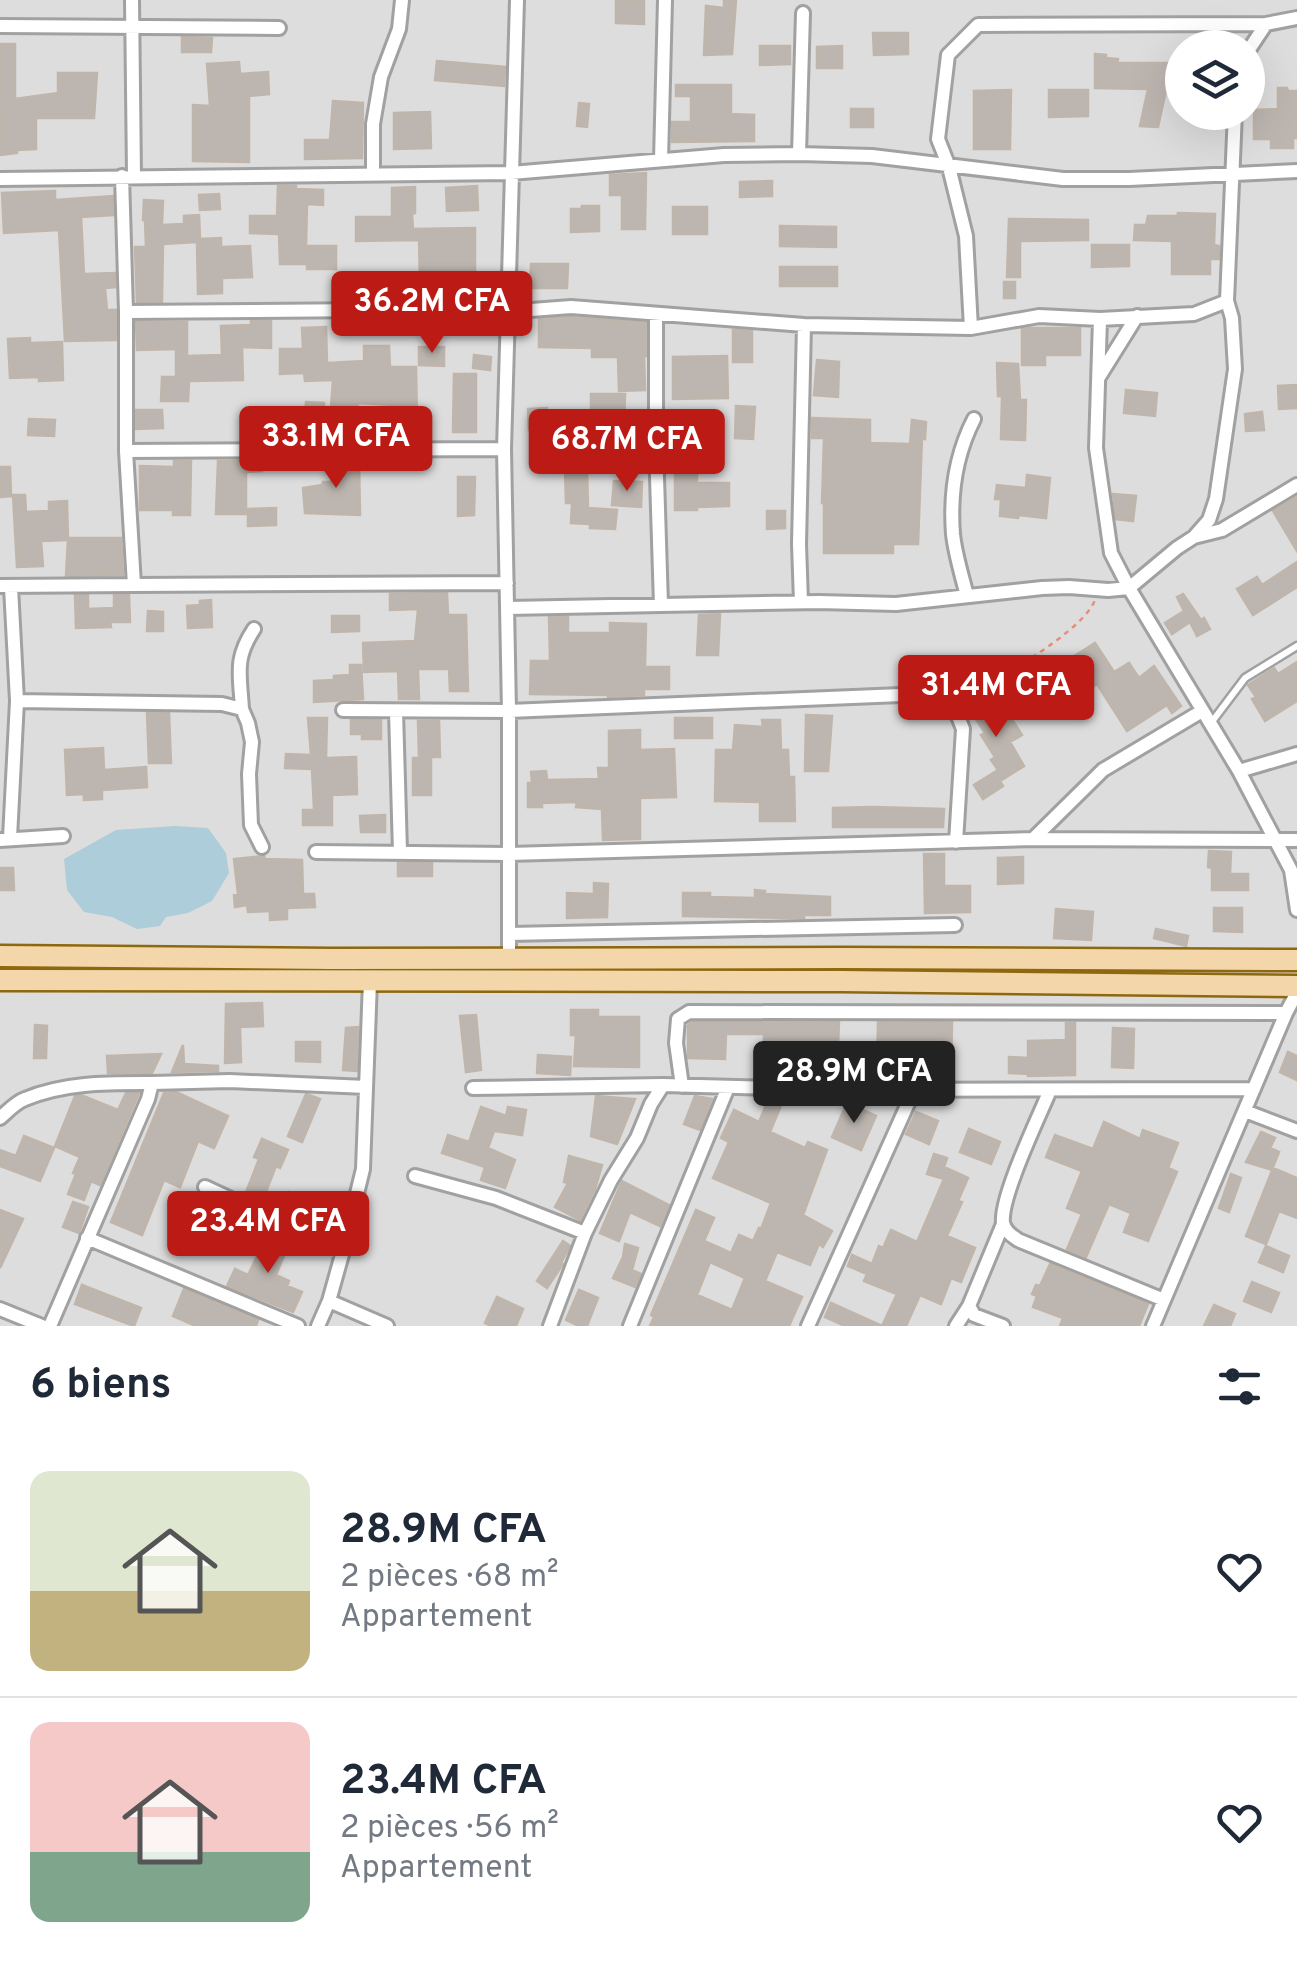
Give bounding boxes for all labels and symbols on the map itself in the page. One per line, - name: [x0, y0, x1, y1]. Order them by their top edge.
- pin: 36.2M CFA: [318, 271, 546, 356]
- pin: 33.1M CFA: [222, 406, 450, 491]
- pin: 68.7M CFA: [513, 409, 741, 494]
- pin: 31.4M CFA: [882, 655, 1110, 740]
- pin: 28.9M CFA: [740, 1041, 968, 1126]
- pin: 23.4M CFA: [154, 1191, 382, 1276]

